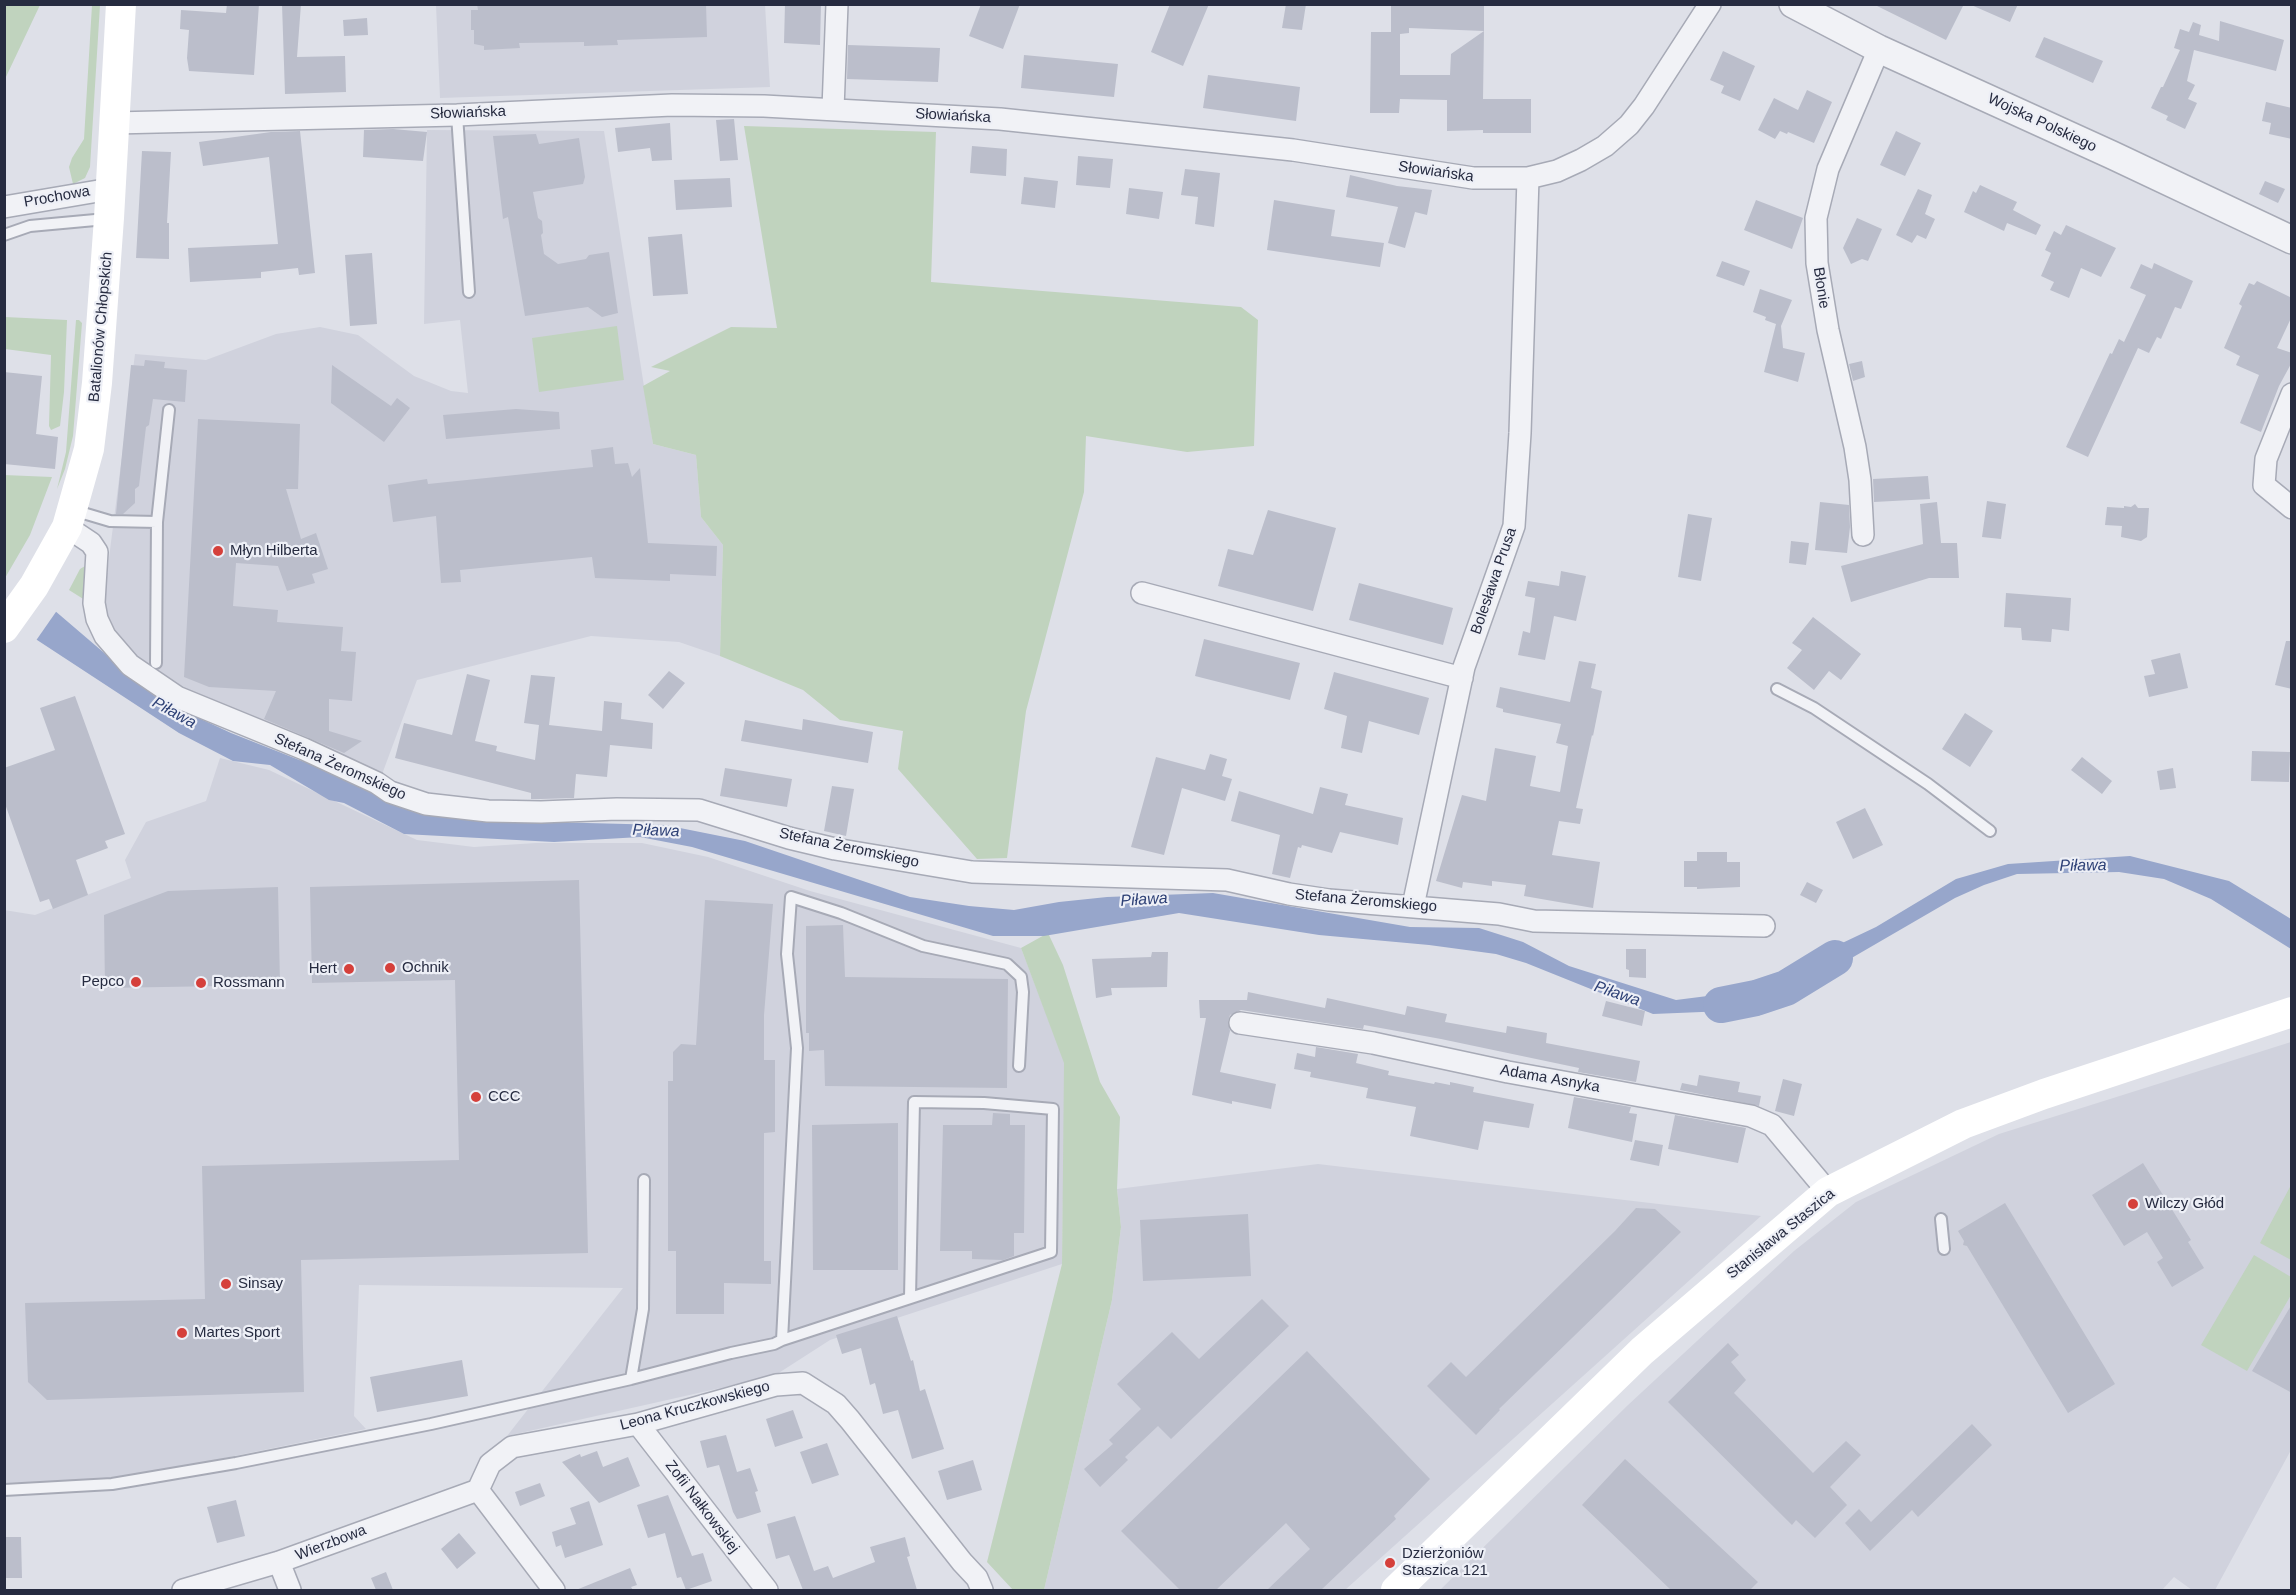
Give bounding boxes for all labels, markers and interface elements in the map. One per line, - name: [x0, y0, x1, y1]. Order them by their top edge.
- street label: Wojska Polskiego: [1985, 90, 2099, 156]
- street label: Słowiańska: [430, 103, 506, 123]
- street label: Słowiańska: [915, 105, 991, 127]
- street label: Słowiańska: [1397, 158, 1475, 186]
- street label: Prochowa: [23, 182, 91, 212]
- street label: Batalionów Chłopskich: [85, 251, 117, 403]
- street label: Błonie: [1809, 266, 1833, 310]
- street label: Bolesława Prusa: [1467, 525, 1521, 637]
- place label: Młyn Hilberta: [230, 542, 318, 560]
- marker: Młyn Hilberta: [211, 544, 225, 558]
- water label: Piława: [149, 693, 199, 733]
- street label: Stefana Żeromskiego: [271, 730, 409, 804]
- water label: Piława: [632, 821, 680, 841]
- street label: Stefana Żeromskiego: [777, 824, 921, 872]
- water label: Piława: [2059, 856, 2107, 876]
- street label: Stefana Żeromskiego: [1294, 886, 1438, 916]
- water label: Piława: [1120, 889, 1168, 911]
- place label: Ochnik: [402, 959, 449, 977]
- place label: Hert: [309, 960, 337, 978]
- marker: Ochnik: [383, 961, 397, 975]
- marker: Hert: [342, 962, 356, 976]
- place label: Pepco: [81, 973, 124, 991]
- place label: Rossmann: [213, 974, 285, 992]
- marker: Pepco: [129, 975, 143, 989]
- marker: Rossmann: [194, 976, 208, 990]
- water label: Piława: [1592, 977, 1642, 1011]
- street label: Adama Asnyka: [1499, 1061, 1601, 1097]
- place label: CCC: [488, 1088, 520, 1106]
- marker: CCC: [469, 1090, 483, 1104]
- street label: Stanisława Staszica: [1724, 1185, 1838, 1283]
- place label: Wilczy Głód: [2145, 1195, 2224, 1213]
- marker: Wilczy Głód: [2126, 1197, 2140, 1211]
- place label: Sinsay: [238, 1275, 283, 1293]
- marker: Sinsay: [219, 1277, 233, 1291]
- place label: Martes Sport: [194, 1324, 280, 1342]
- marker: Martes Sport: [175, 1326, 189, 1340]
- street label: Leona Kruczkowskiego: [618, 1377, 772, 1435]
- street label: Zofii Nałkowskiej: [661, 1457, 743, 1557]
- street label: Wierzbowa: [293, 1521, 369, 1565]
- place label: Dzierżoniów Staszica 121: [1402, 1545, 1488, 1580]
- marker: Dzierżoniów Staszica 121: [1383, 1556, 1397, 1570]

